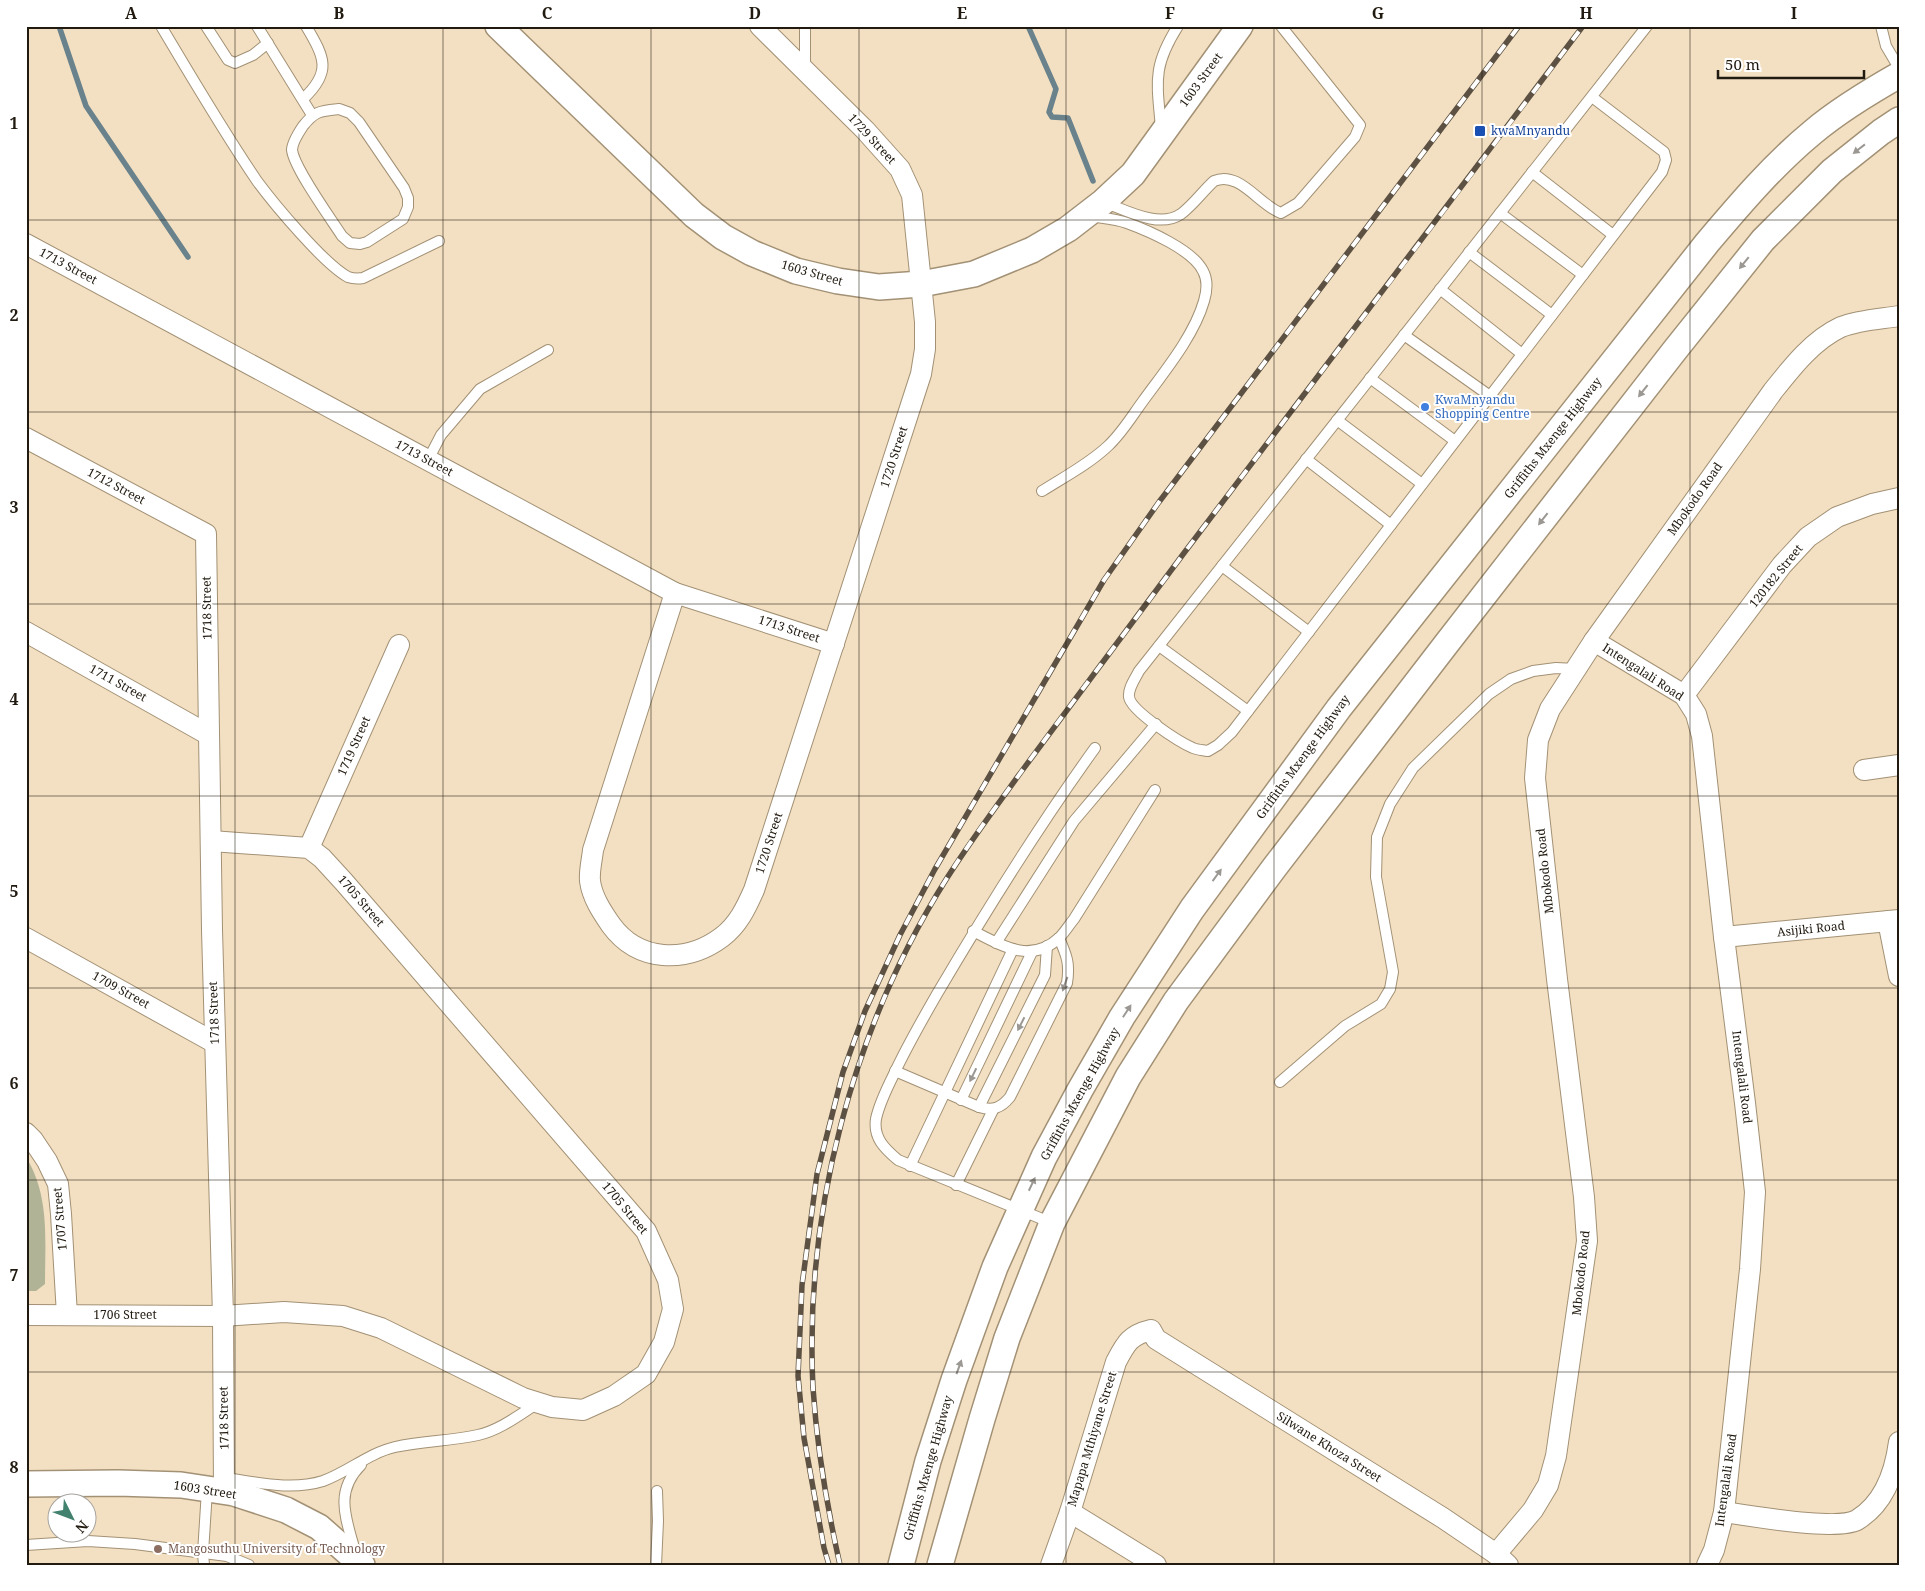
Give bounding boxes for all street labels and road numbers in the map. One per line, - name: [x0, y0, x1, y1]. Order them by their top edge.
- street label: 1603 Street: [1175, 49, 1226, 110]
- street label: 1729 Street: [845, 110, 900, 168]
- street label: 1713 Street: [36, 243, 100, 288]
- street label: 1603 Street: [779, 256, 845, 289]
- street label: Griffiths Mxenge Highway: [1500, 373, 1606, 502]
- street label: 1720 Street: [876, 424, 911, 490]
- street label: 1713 Street: [392, 435, 456, 480]
- street label: Mbokodo Road: [1663, 458, 1726, 539]
- street label: 1712 Street: [84, 463, 148, 508]
- street label: 120182 Street: [1745, 540, 1806, 611]
- street label: 1718 Street: [197, 576, 216, 640]
- street label: 1713 Street: [756, 611, 822, 646]
- street label: Intengalali Road: [1599, 639, 1688, 705]
- street label: 1711 Street: [86, 660, 150, 705]
- street label: Griffiths Mxenge Highway: [1252, 691, 1354, 822]
- street label: 1719 Street: [333, 713, 374, 778]
- street label: 1720 Street: [751, 810, 786, 876]
- street label: Mbokodo Road: [1532, 827, 1557, 915]
- street label: 1705 Street: [334, 871, 389, 930]
- street label: Asijiki Road: [1776, 916, 1846, 941]
- street label: 1709 Street: [89, 967, 153, 1012]
- street label: 1718 Street: [204, 981, 223, 1045]
- street label: Griffiths Mxenge Highway: [1036, 1024, 1123, 1163]
- street label: Intengalali Road: [1728, 1029, 1757, 1125]
- street label: 1705 Street: [598, 1178, 652, 1237]
- street label: 1707 Street: [48, 1187, 71, 1251]
- street label: Mbokodo Road: [1568, 1229, 1593, 1316]
- street label: 1706 Street: [93, 1306, 157, 1323]
- street label: Mapapa Mthiyane Street: [1063, 1369, 1120, 1509]
- street label: 1718 Street: [214, 1386, 233, 1450]
- street label: Griffiths Mxenge Highway: [899, 1393, 956, 1542]
- street label: Silwane Khoza Street: [1274, 1407, 1385, 1486]
- street label: Intengalali Road: [1711, 1432, 1741, 1528]
- street label: 1603 Street: [172, 1476, 238, 1503]

